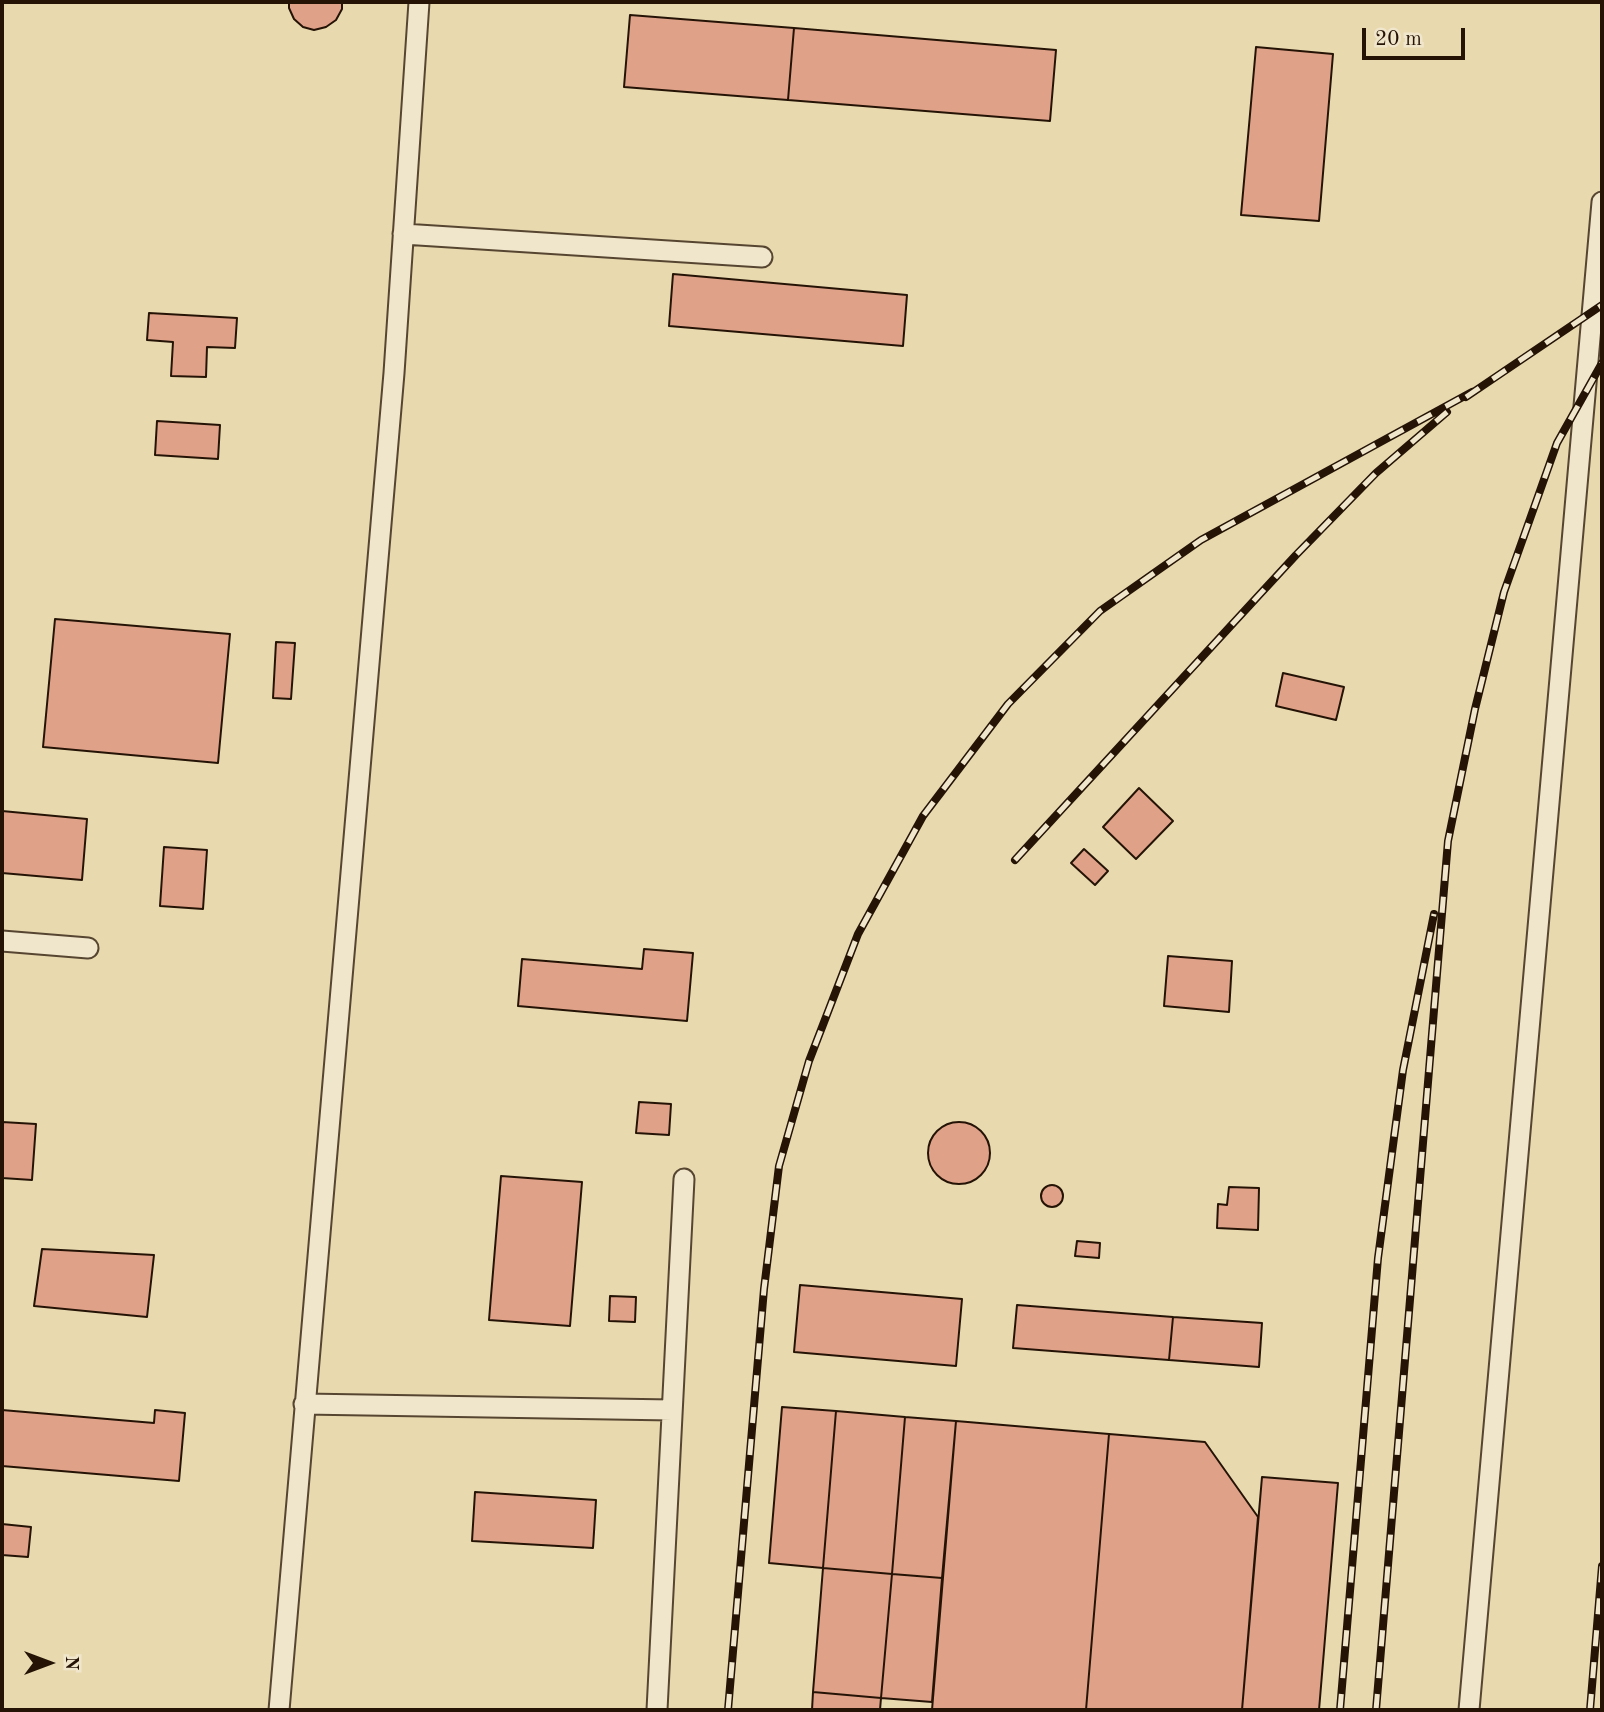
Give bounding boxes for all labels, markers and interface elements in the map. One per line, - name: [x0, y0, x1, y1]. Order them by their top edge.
- scale bar: [1366, 14, 1469, 58]
- text: 20 m: [1375, 29, 1422, 50]
- north arrow: [14, 1628, 84, 1698]
- text: N: [61, 1656, 80, 1670]

